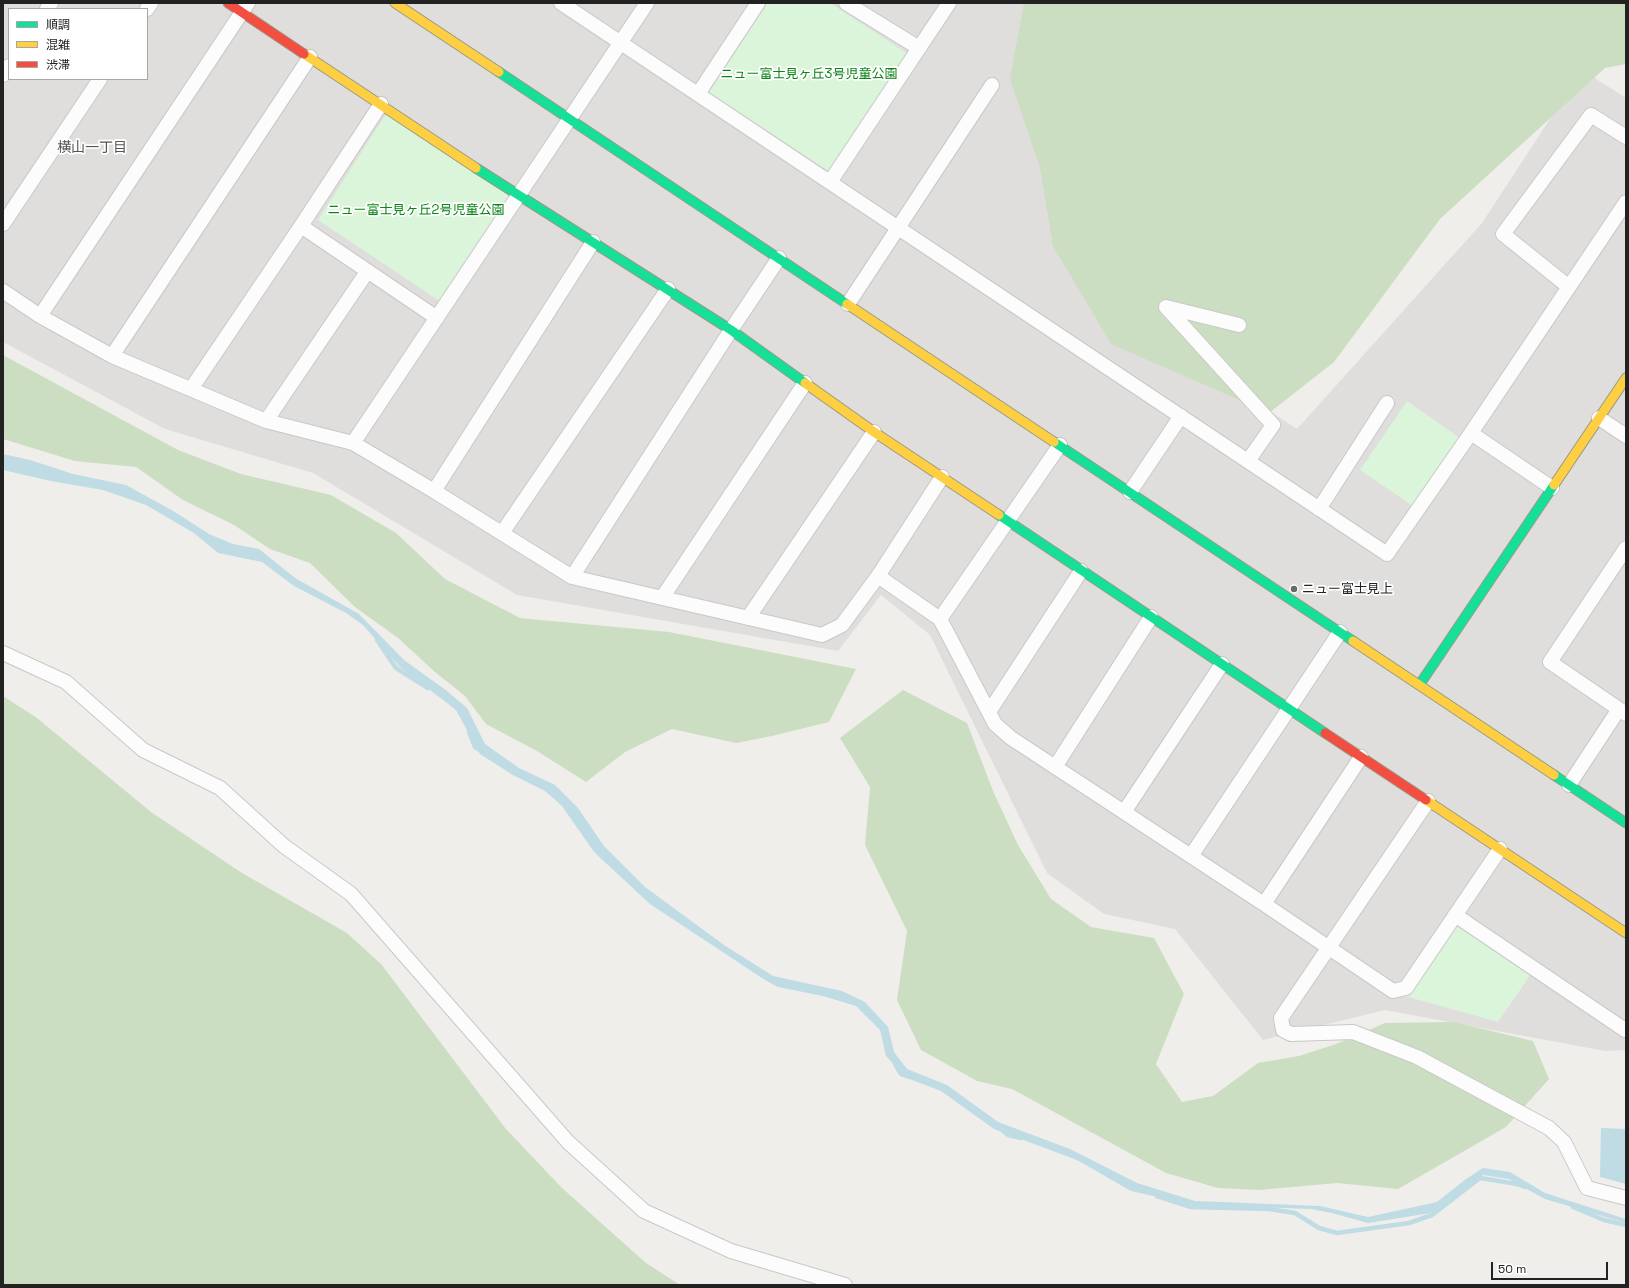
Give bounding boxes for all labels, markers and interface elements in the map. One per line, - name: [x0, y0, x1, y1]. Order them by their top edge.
- legend: [8, 8, 148, 80]
- text: 順調: [46, 17, 70, 33]
- text: 混雑: [46, 37, 70, 53]
- text: 渋滞: [46, 57, 70, 73]
- park label: ニュー富士見ヶ丘3号児童公園: [721, 66, 897, 82]
- district label: 横山一丁目: [57, 140, 127, 156]
- park label: ニュー富士見ヶ丘2号児童公園: [328, 202, 504, 218]
- place label: ニュー富士見上: [1302, 581, 1393, 597]
- marker: ニュー富士見上: [1289, 584, 1299, 594]
- scale bar: [1493, 1254, 1610, 1280]
- text: 50 m: [1498, 1261, 1526, 1277]

